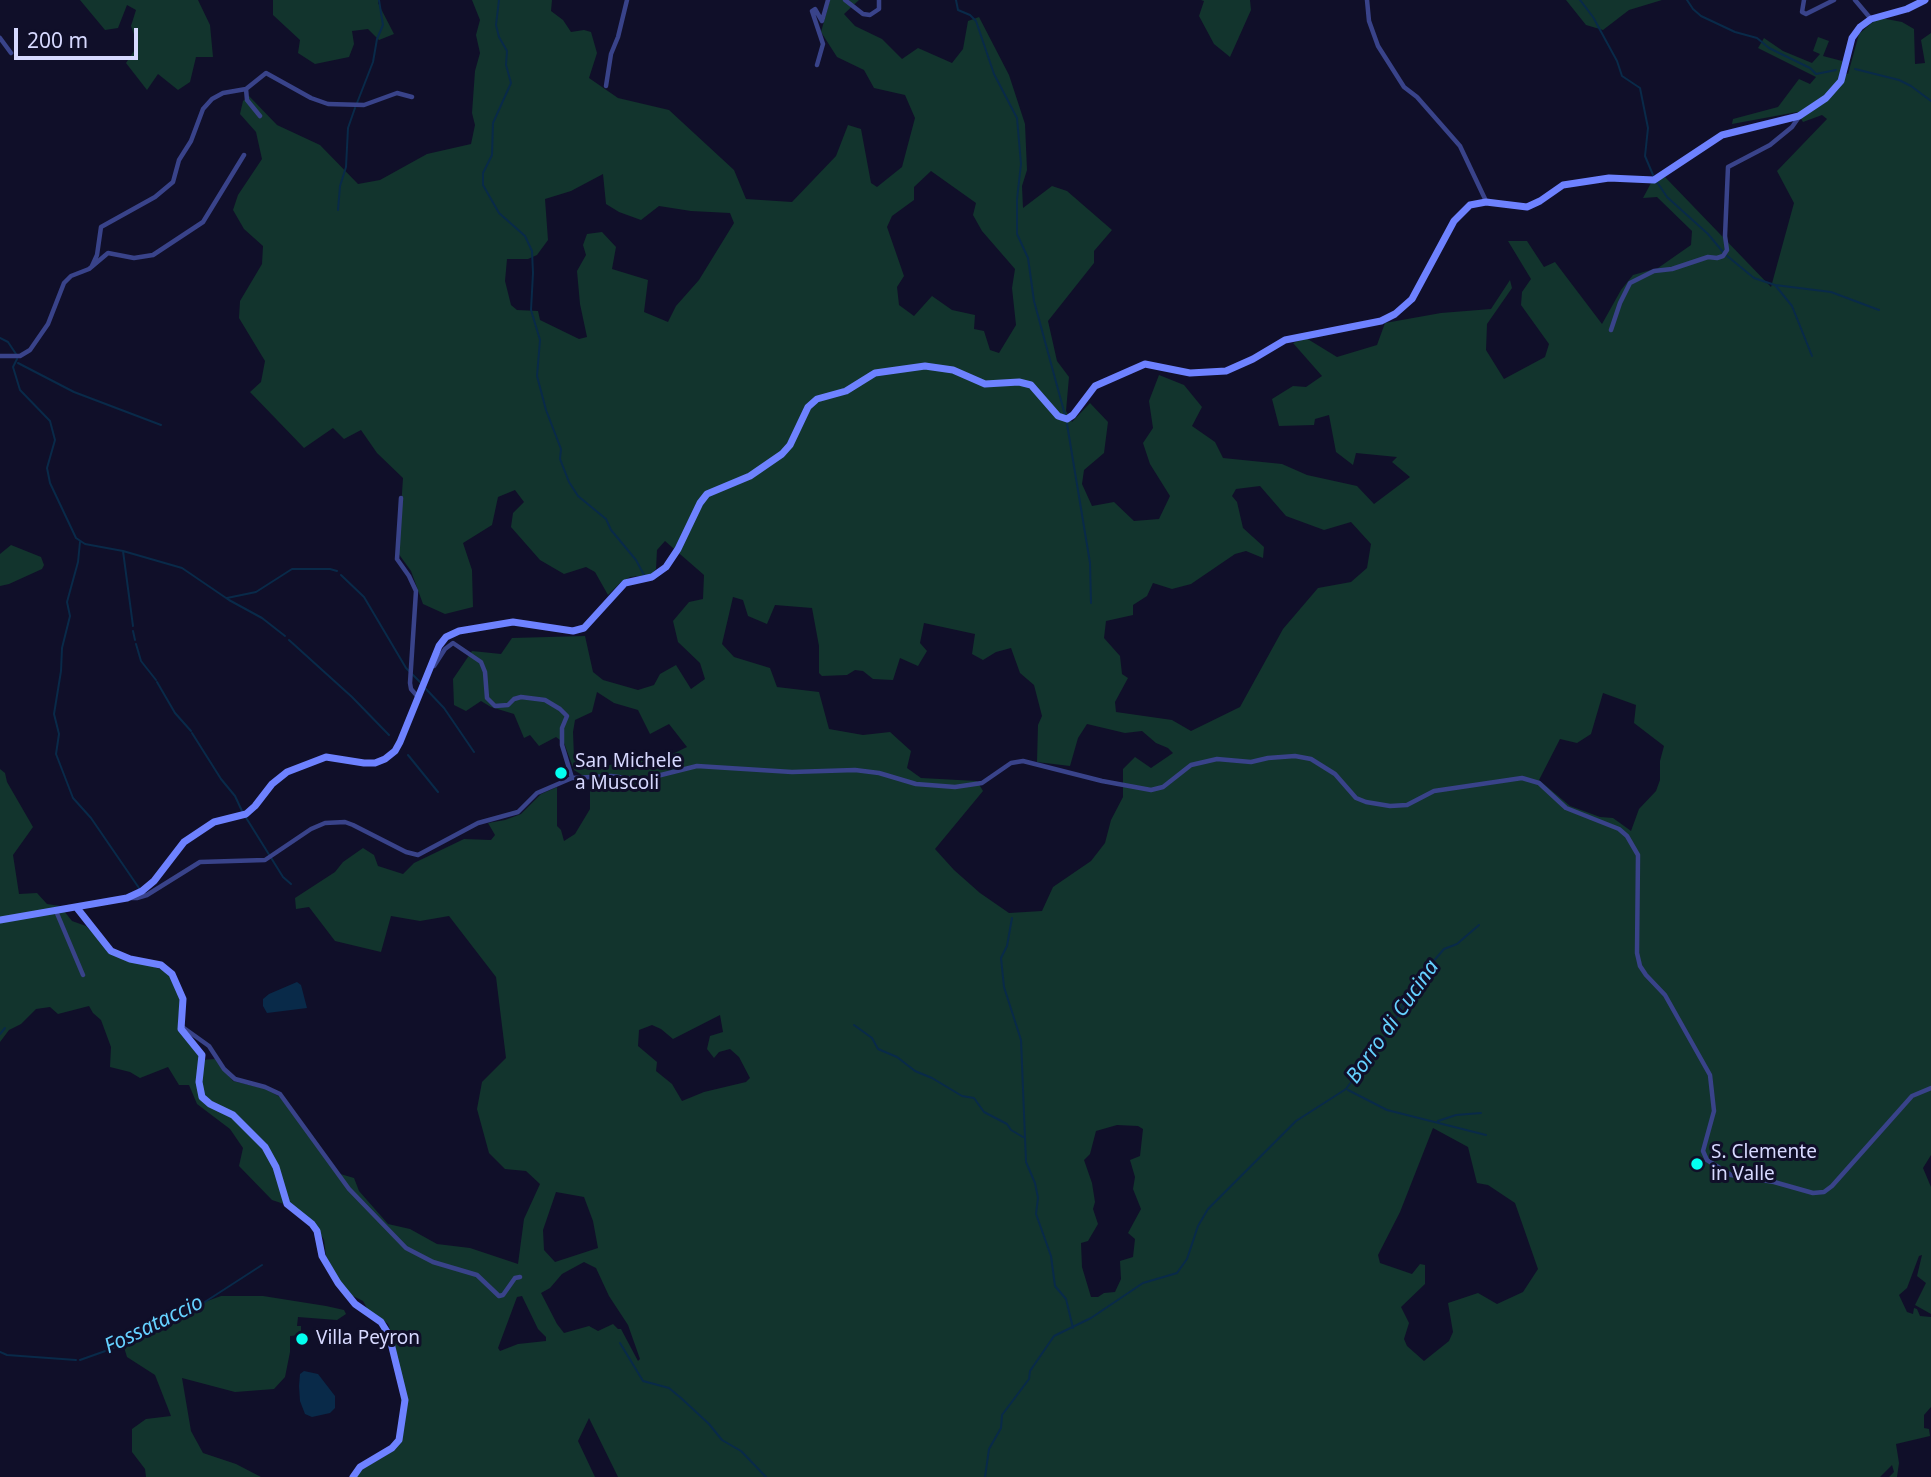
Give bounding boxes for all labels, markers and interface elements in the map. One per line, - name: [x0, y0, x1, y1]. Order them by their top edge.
- scale bar: [18, 14, 142, 58]
- text: 200 m: [27, 26, 88, 54]
- place label: San Michele a Muscoli: [575, 751, 682, 795]
- marker: San Michele a Muscoli: [553, 765, 569, 781]
- water label: Borro di Cucina: [1341, 956, 1445, 1088]
- place label: S. Clemente in Valle: [1711, 1142, 1817, 1186]
- marker: S. Clemente in Valle: [1689, 1156, 1705, 1172]
- water label: Fossataccio: [100, 1290, 208, 1360]
- place label: Villa Peyron: [316, 1328, 420, 1350]
- marker: Villa Peyron: [294, 1331, 310, 1347]

